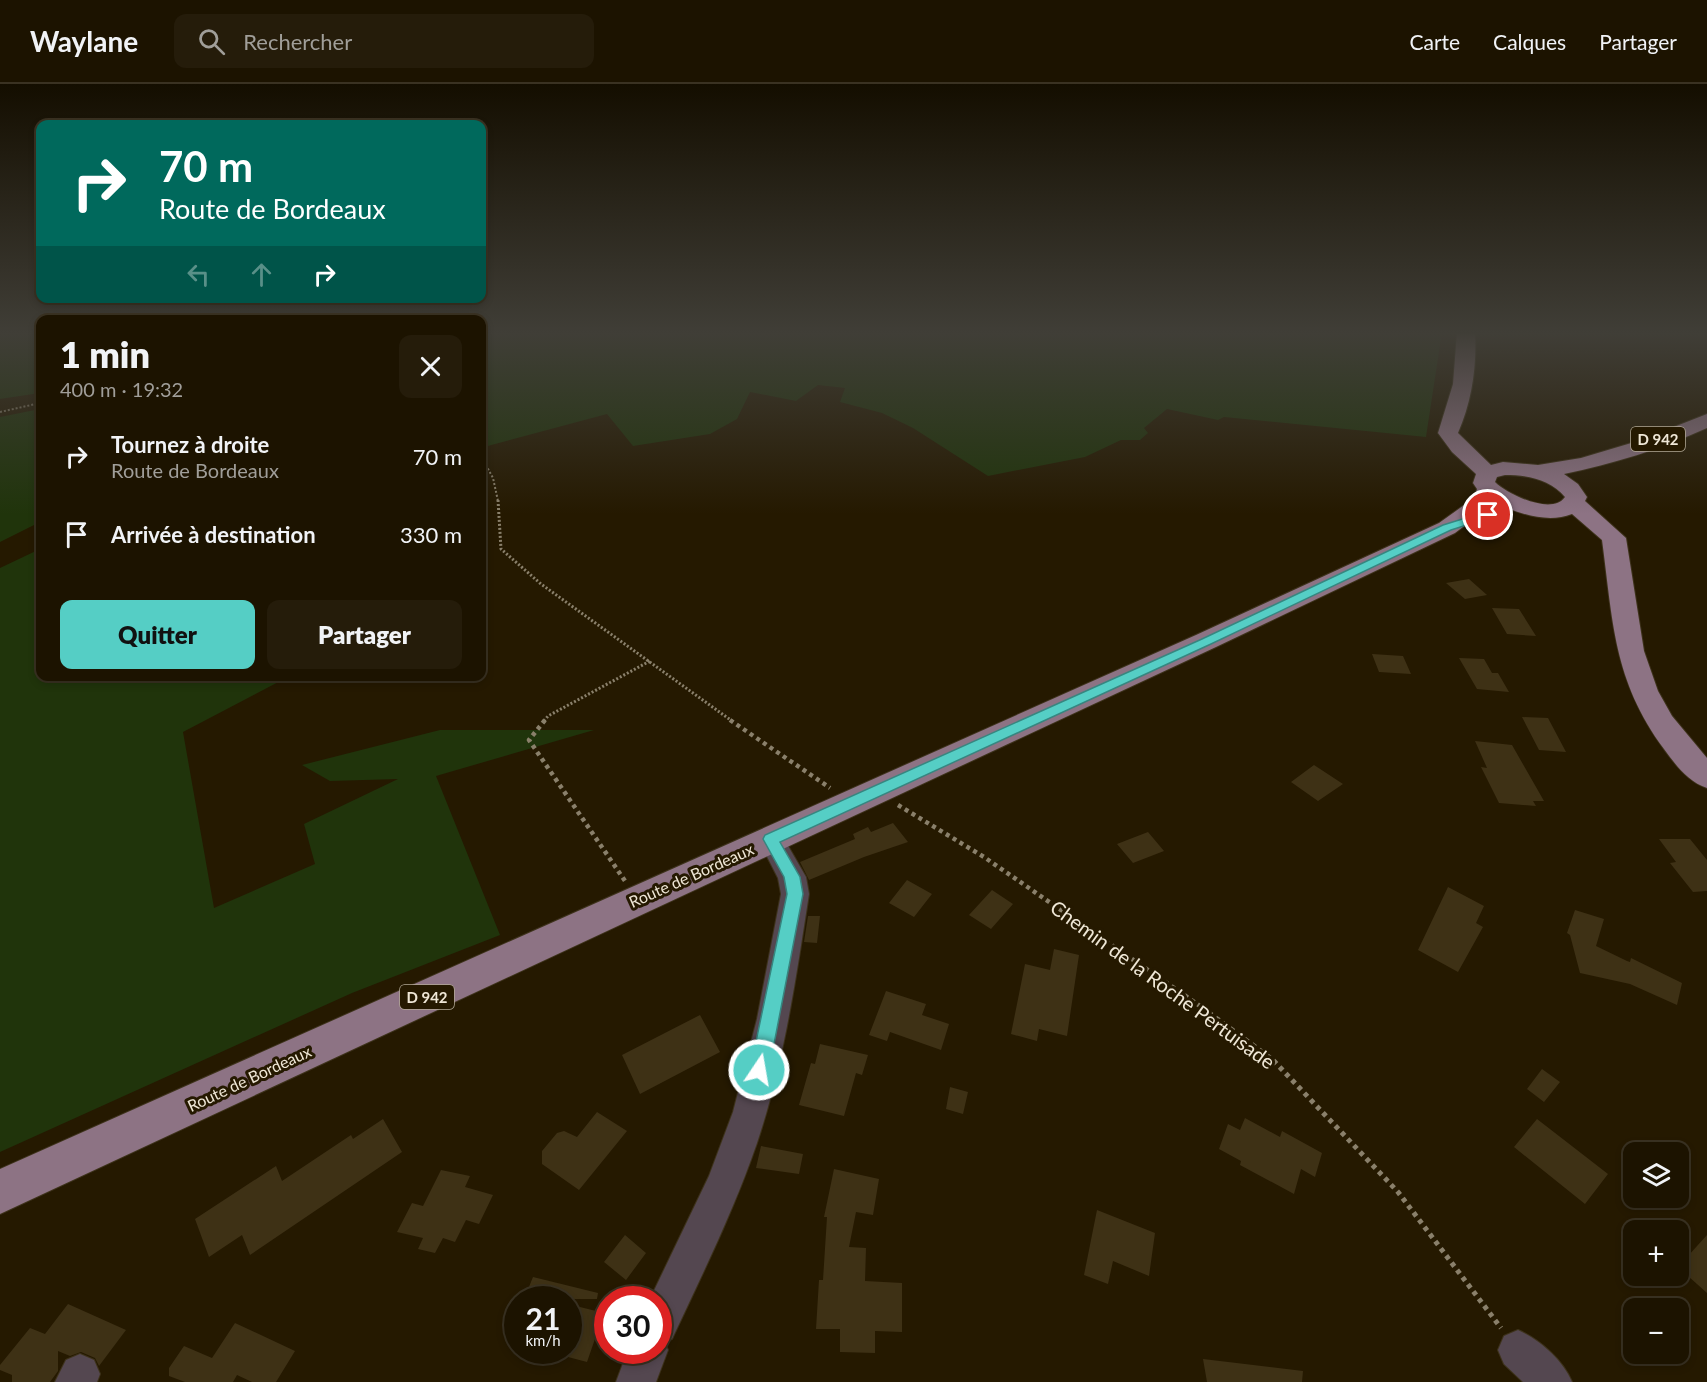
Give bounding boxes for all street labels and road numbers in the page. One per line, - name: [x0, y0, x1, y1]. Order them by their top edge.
- road number: D 942: [1631, 427, 1685, 451]
- street label: Route de Bordeaux: [626, 839, 756, 911]
- street label: Chemin de la Roche Pertuisade: [1046, 894, 1280, 1074]
- road number: D 942: [400, 985, 454, 1009]
- street label: Route de Bordeaux: [184, 1041, 314, 1115]

